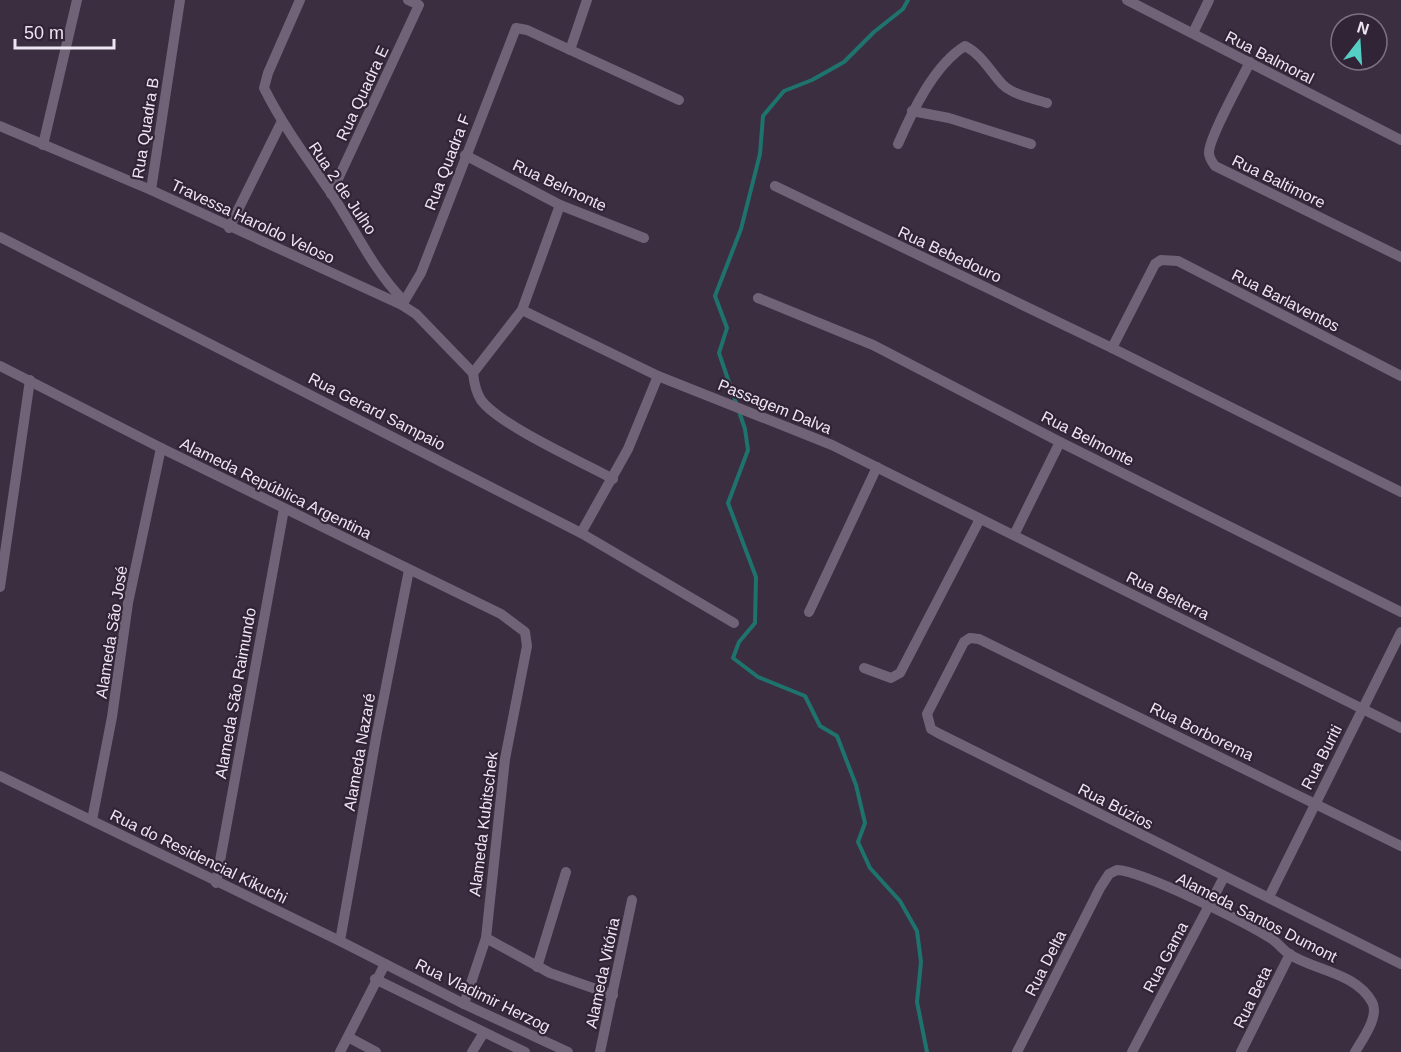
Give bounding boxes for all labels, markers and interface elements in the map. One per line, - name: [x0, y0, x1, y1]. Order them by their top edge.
- scale bar: [15, 12, 114, 50]
- north arrow: [1329, 12, 1389, 72]
- text: N: [1355, 18, 1371, 38]
- text: 50 m: [24, 23, 64, 43]
- street label: Rua Balmoral: [1223, 28, 1317, 87]
- street label: Rua Quadra E: [333, 43, 392, 143]
- street label: Rua Quadra B: [129, 76, 162, 180]
- street label: Rua Quadra F: [421, 112, 474, 213]
- street label: Rua 2 de Julho: [305, 139, 380, 238]
- street label: Rua Baltimore: [1229, 152, 1328, 211]
- street label: Rua Belmonte: [510, 156, 609, 215]
- street label: Travessa Haroldo Veloso: [168, 176, 337, 267]
- street label: Rua Bebedouro: [895, 223, 1004, 286]
- street label: Rua Barlaventos: [1229, 266, 1342, 335]
- street label: Rua Gerard Sampaio: [306, 370, 448, 453]
- street label: Passagem Dalva: [716, 376, 834, 437]
- street label: Rua Belmonte: [1039, 408, 1137, 469]
- street label: Alameda República Argentina: [177, 435, 374, 542]
- street label: Alameda São José: [93, 564, 130, 700]
- street label: Rua Belterra: [1124, 568, 1212, 623]
- street label: Alameda São Raimundo: [212, 606, 259, 780]
- street label: Alameda Nazaré: [341, 692, 378, 812]
- street label: Rua Borborema: [1147, 699, 1256, 764]
- street label: Rua Buriti: [1298, 722, 1345, 792]
- street label: Alameda Kubitschek: [466, 750, 501, 897]
- street label: Rua Búzios: [1075, 780, 1156, 833]
- street label: Rua do Residencial Kikuchi: [108, 806, 290, 907]
- street label: Alameda Santos Dumont: [1174, 869, 1340, 966]
- street label: Alameda Vitória: [582, 916, 623, 1030]
- street label: Rua Gama: [1140, 919, 1191, 995]
- street label: Rua Delta: [1022, 928, 1069, 999]
- street label: Rua Vladimir Herzog: [413, 955, 553, 1035]
- street label: Rua Beta: [1230, 963, 1275, 1031]

